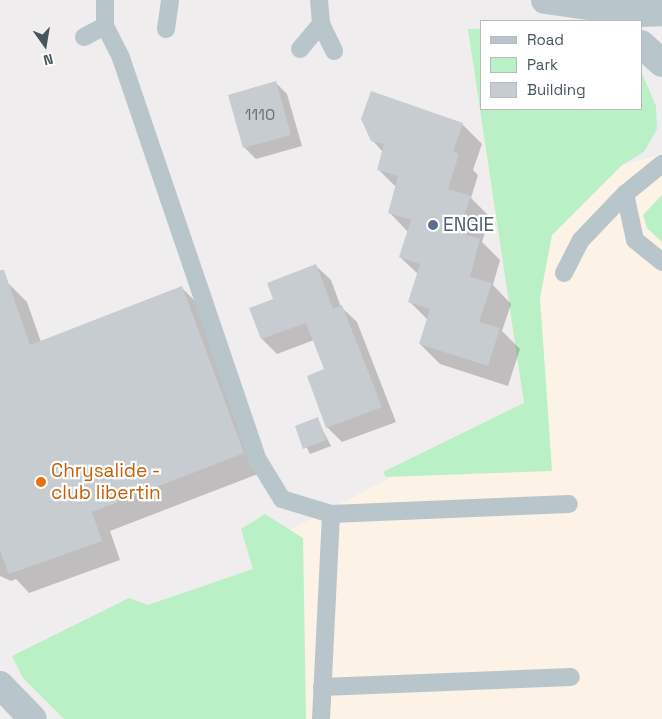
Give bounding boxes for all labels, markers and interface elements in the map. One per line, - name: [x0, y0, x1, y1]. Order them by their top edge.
- north arrow: [20, 20, 70, 70]
- legend: [480, 20, 642, 110]
- text: Road: [527, 30, 564, 49]
- text: N: [42, 50, 55, 69]
- text: Park: [527, 55, 558, 74]
- text: Building: [527, 80, 586, 99]
- house number: 1110: [245, 105, 275, 125]
- place label: ENGIE: [443, 214, 494, 236]
- marker: ENGIE: [427, 219, 439, 231]
- place label: Chrysalide - club libertin: [51, 460, 161, 504]
- marker: Chrysalide - club libertin: [35, 476, 47, 488]

